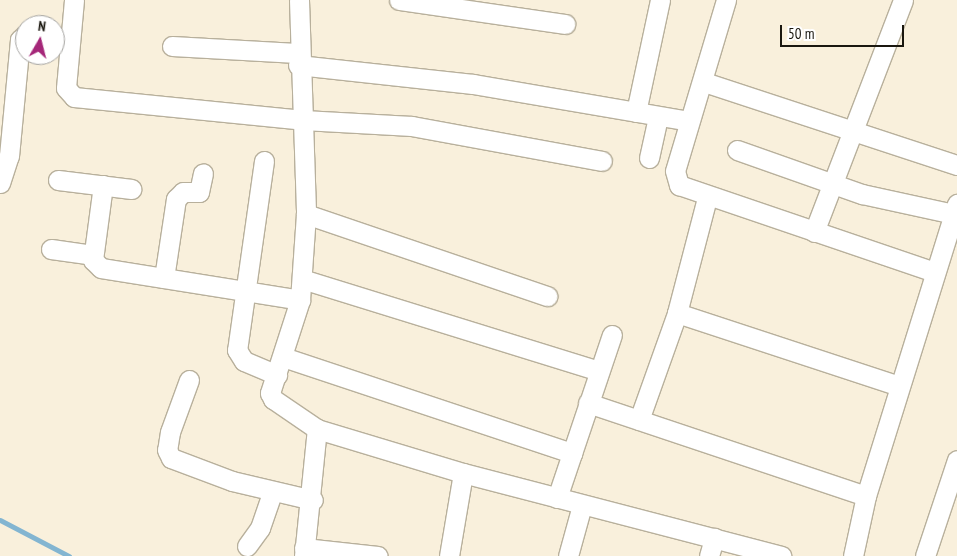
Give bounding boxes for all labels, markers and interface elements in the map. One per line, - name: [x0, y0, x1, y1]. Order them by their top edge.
- north arrow: [15, 15, 65, 65]
- scale bar: [782, 15, 906, 47]
- text: N: [37, 17, 47, 36]
- text: 50 m: [788, 24, 814, 43]

